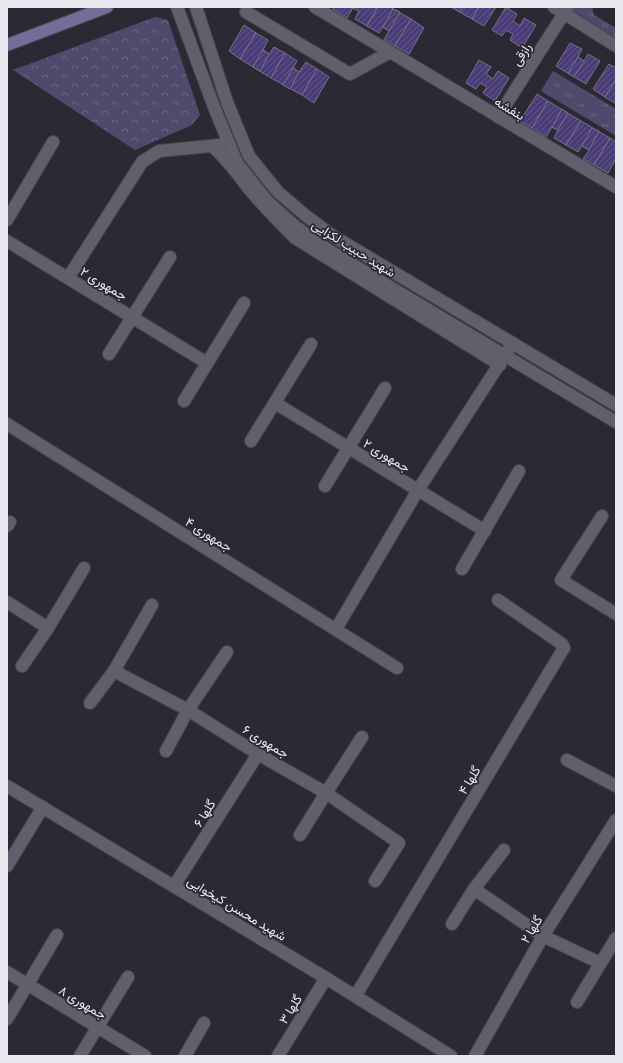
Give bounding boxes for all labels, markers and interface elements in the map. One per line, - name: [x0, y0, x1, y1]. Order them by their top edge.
- street label: رازقی: [508, 39, 535, 69]
- street label: بنفشه: [492, 93, 528, 123]
- street label: شهید حبیب لکزایی: [309, 216, 399, 281]
- street label: جمهوری ۲: [77, 263, 131, 304]
- street label: جمهوری ۲: [360, 435, 414, 476]
- street label: جمهوری ۴: [182, 513, 236, 556]
- street label: جمهوری ۶: [239, 721, 292, 762]
- street label: گلها ۴: [454, 763, 485, 798]
- street label: گلها ۶: [190, 796, 219, 830]
- street label: شهید محسن کیخوایی: [184, 872, 289, 945]
- street label: گلها ۲: [517, 912, 546, 946]
- street label: جمهوری ۸: [56, 982, 110, 1023]
- street label: گلها ۳: [275, 991, 306, 1027]

